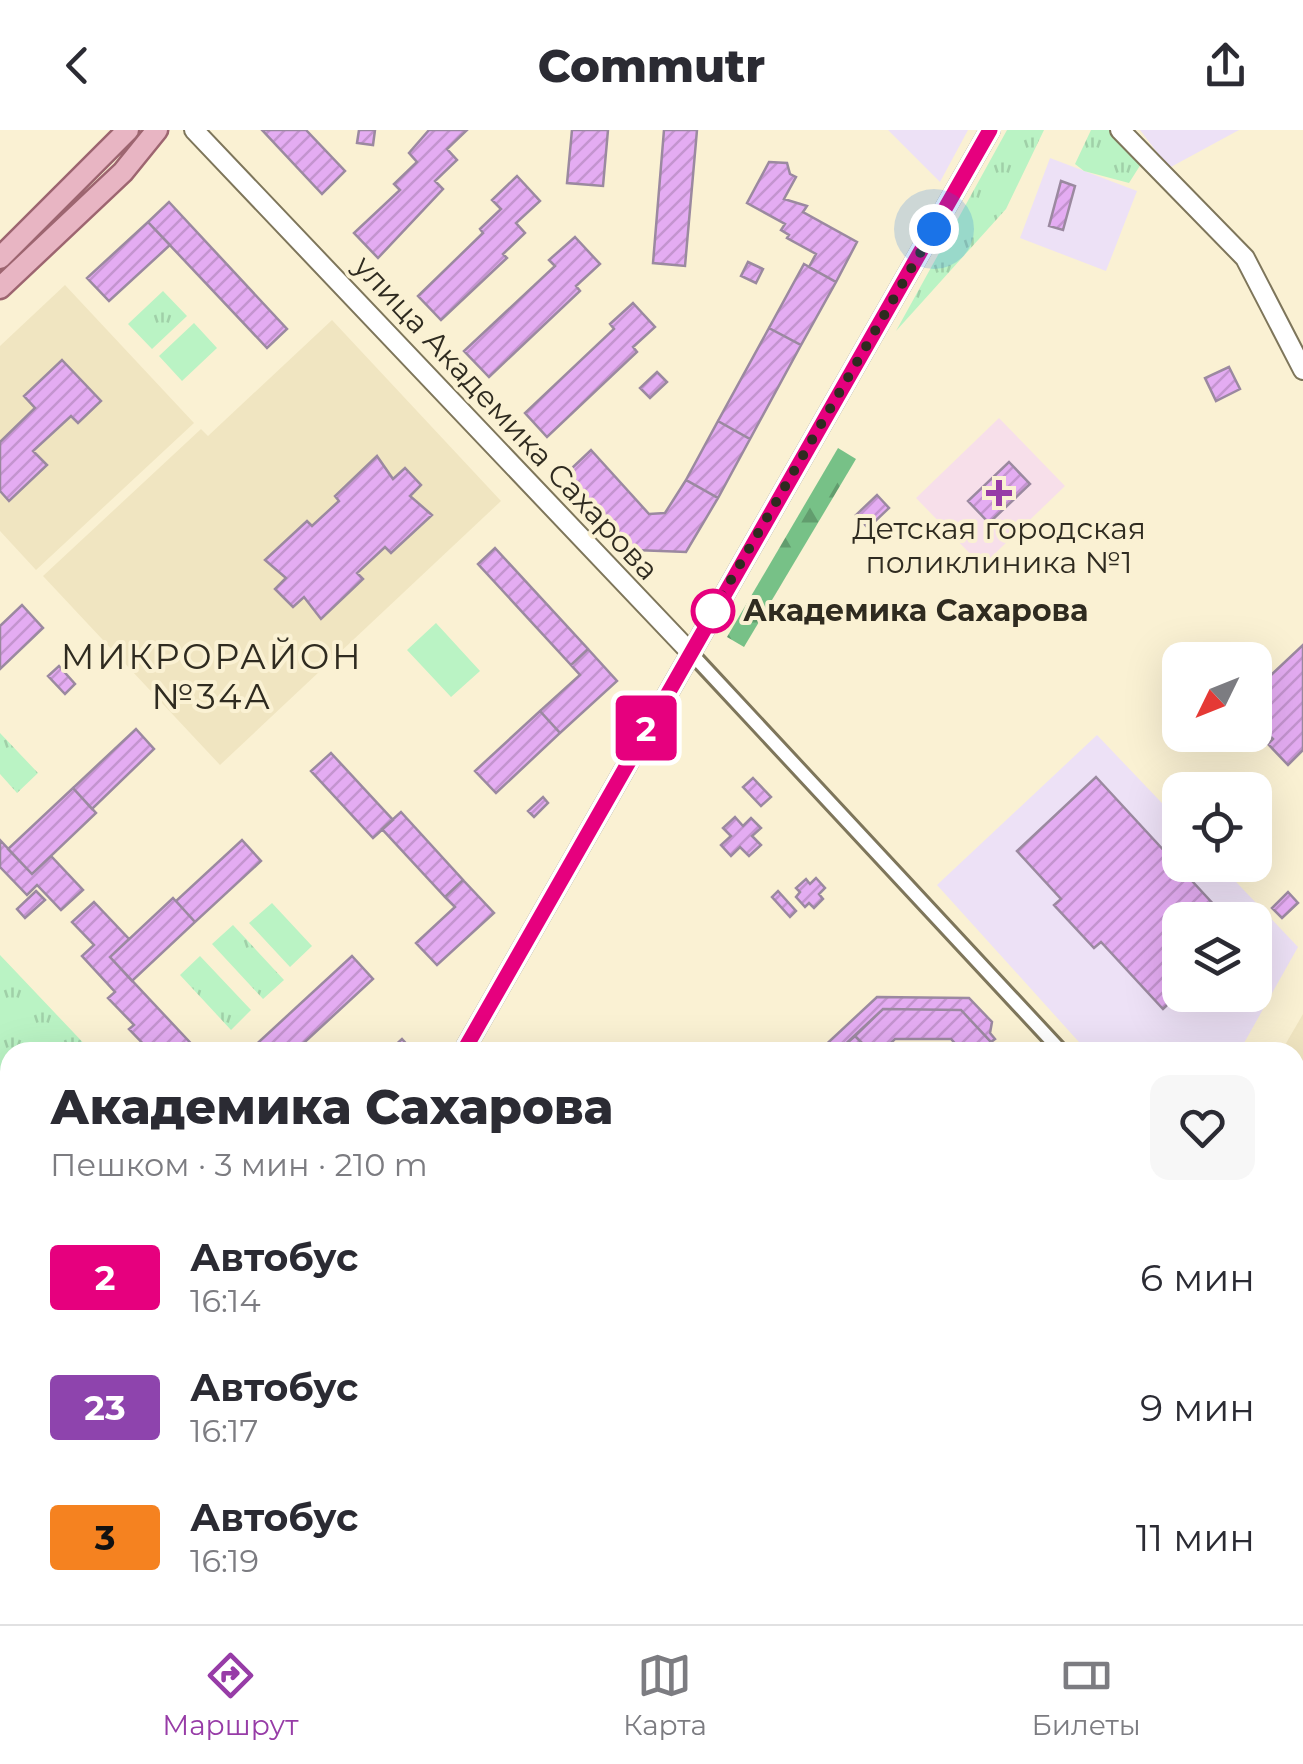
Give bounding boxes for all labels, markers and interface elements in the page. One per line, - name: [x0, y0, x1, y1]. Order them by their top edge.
- icon: back: [50, 38, 105, 93]
- text: Commutr: [538, 38, 765, 93]
- icon: share: [1198, 38, 1253, 93]
- your location: [909, 204, 959, 254]
- street label: улица Академика Сахарова: [345, 247, 667, 588]
- marker: Детская городская поликлиника №1: [986, 480, 1012, 506]
- place label: Детская городская поликлиника №1: [852, 510, 1146, 581]
- marker: Академика Сахарова: [692, 590, 734, 632]
- place label: Академика Сахарова: [743, 592, 1088, 629]
- district label: МИКРОРАЙОН №34А: [61, 635, 363, 718]
- north arrow: [1162, 642, 1272, 752]
- map controls: [1162, 642, 1272, 1012]
- line badge: 2: [614, 696, 678, 760]
- text: 2: [636, 707, 656, 750]
- button: locate: [1162, 772, 1272, 882]
- button: layers: [1162, 902, 1272, 1012]
- button: heart: [1150, 1075, 1255, 1180]
- text: Академика Сахарова: [50, 1078, 613, 1136]
- text: Пешком · 3 мин · 210 m: [50, 1145, 428, 1184]
- text: Автобус: [190, 1234, 359, 1281]
- text: 6 мин: [1140, 1254, 1255, 1301]
- text: 2: [95, 1256, 115, 1299]
- text: 16:14: [190, 1281, 261, 1320]
- text: Автобус: [190, 1364, 359, 1411]
- text: 9 мин: [1140, 1384, 1255, 1431]
- text: 23: [84, 1386, 126, 1429]
- text: 16:17: [190, 1411, 258, 1450]
- text: Автобус: [190, 1494, 359, 1541]
- text: 11 мин: [1136, 1514, 1255, 1561]
- text: 3: [95, 1516, 115, 1559]
- text: 16:19: [190, 1541, 259, 1580]
- tab: Маршрут: [162, 1648, 298, 1742]
- tab: Карта: [623, 1648, 707, 1742]
- tab: Билеты: [1031, 1648, 1141, 1742]

